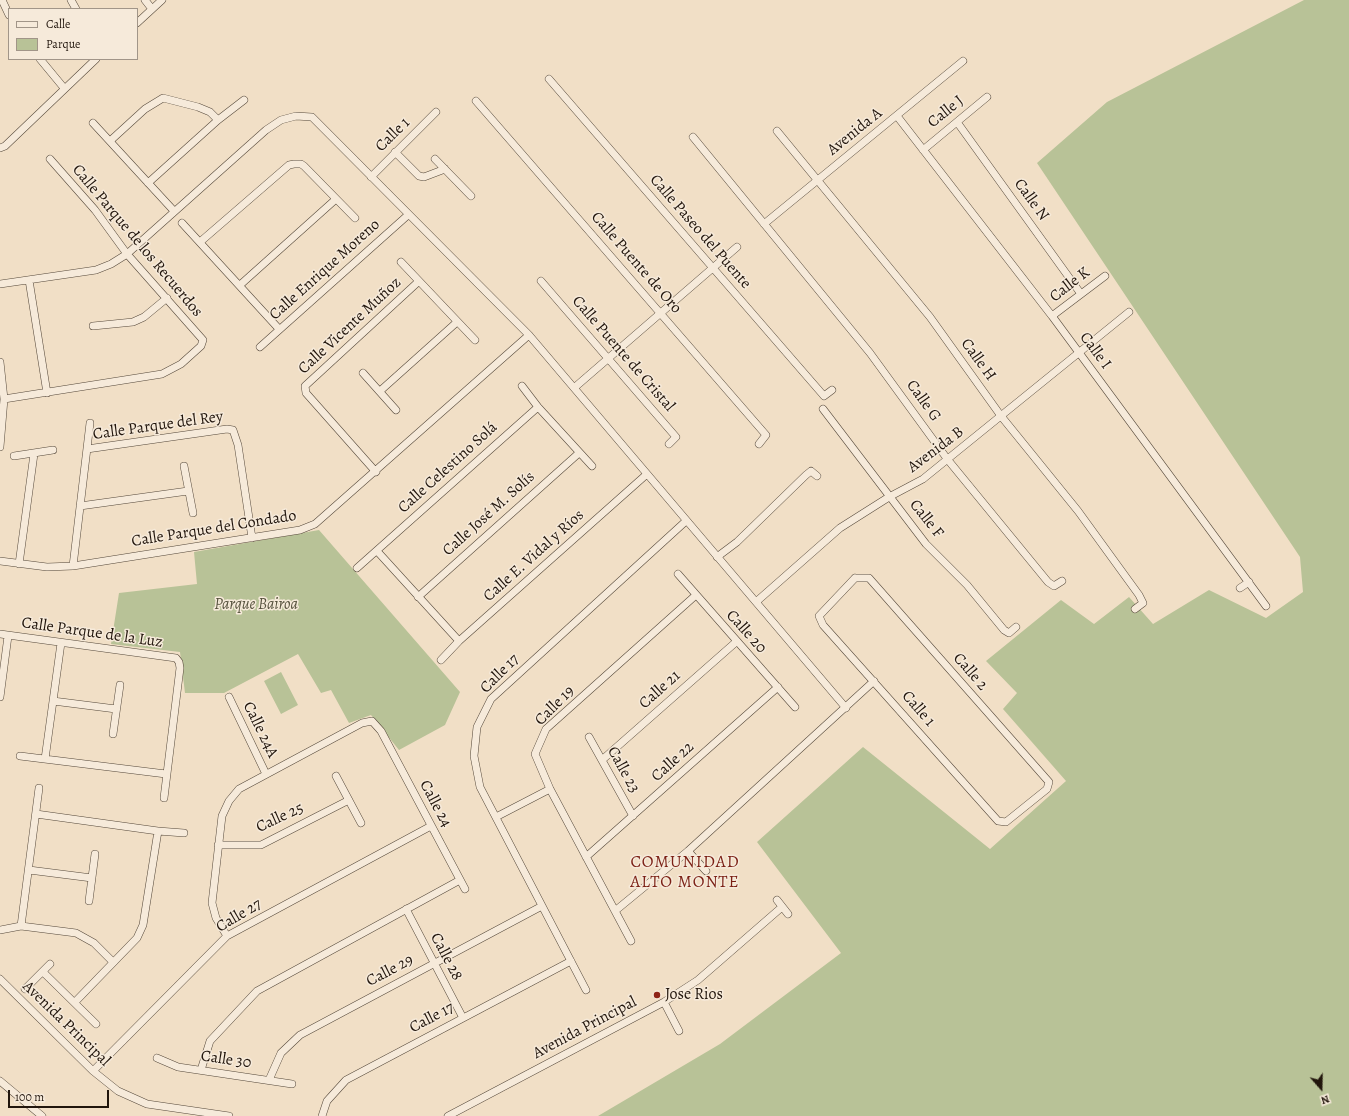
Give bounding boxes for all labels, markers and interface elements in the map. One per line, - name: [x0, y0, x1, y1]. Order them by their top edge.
- legend: [8, 8, 138, 60]
- text: Calle: [46, 16, 70, 32]
- text: Parque: [46, 36, 81, 52]
- street label: Calle J: [924, 92, 968, 132]
- street label: Avenida A: [824, 104, 886, 160]
- street label: Calle 1: [372, 114, 414, 156]
- street label: Calle Parque de los Recuerdos: [68, 161, 206, 321]
- street label: Calle Paseo del Puente: [645, 171, 755, 293]
- street label: Calle N: [1009, 175, 1053, 225]
- street label: Calle Puente de Oro: [587, 208, 685, 318]
- street label: Calle Enrique Moreno: [266, 215, 384, 325]
- street label: Calle K: [1046, 263, 1094, 307]
- street label: Calle Vicente Muñoz: [295, 273, 405, 379]
- street label: Calle Puente de Cristal: [568, 292, 678, 416]
- street label: Calle I: [1075, 329, 1115, 373]
- street label: Calle H: [956, 335, 1000, 385]
- street label: Calle G: [902, 377, 944, 425]
- street label: Calle Parque del Rey: [92, 407, 224, 445]
- street label: Calle Celestino Solá: [394, 418, 502, 518]
- street label: Avenida B: [904, 423, 968, 477]
- street label: Calle José M. Solís: [439, 468, 539, 560]
- street label: Calle F: [905, 496, 947, 542]
- street label: Calle Parque del Condado: [130, 506, 298, 552]
- street label: Calle E. Vidal y Ríos: [480, 506, 588, 606]
- park label: Parque Bairoa: [214, 595, 298, 615]
- street label: Calle 20: [722, 606, 770, 658]
- street label: Calle Parque de la Luz: [20, 614, 164, 652]
- street label: Calle 2: [949, 649, 991, 695]
- street label: Calle 17: [476, 650, 524, 698]
- street label: Calle 21: [635, 667, 685, 713]
- street label: Calle 19: [531, 682, 579, 730]
- street label: Calle 1: [897, 687, 939, 731]
- street label: Calle 24A: [238, 699, 282, 761]
- street label: Calle 22: [648, 738, 698, 786]
- street label: Calle 23: [603, 744, 643, 796]
- street label: Calle 24: [415, 777, 455, 831]
- street label: Calle 25: [253, 799, 307, 837]
- district label: COMUNIDAD ALTO MONTE: [630, 853, 740, 893]
- street label: Calle 27: [213, 895, 265, 937]
- street label: Calle 28: [426, 930, 466, 984]
- street label: Calle 29: [363, 951, 417, 991]
- street label: Avenida Principal: [18, 977, 114, 1071]
- place label: Jose Rios: [665, 985, 723, 1005]
- marker: Jose Rios: [652, 990, 662, 1000]
- street label: Avenida Principal: [530, 993, 640, 1063]
- street label: Calle 17: [406, 998, 458, 1038]
- street label: Calle 30: [200, 1047, 252, 1073]
- north arrow: [1301, 1068, 1341, 1108]
- scale bar: [10, 1082, 111, 1108]
- text: 100 m: [15, 1089, 44, 1105]
- text: N: [1319, 1091, 1332, 1108]

